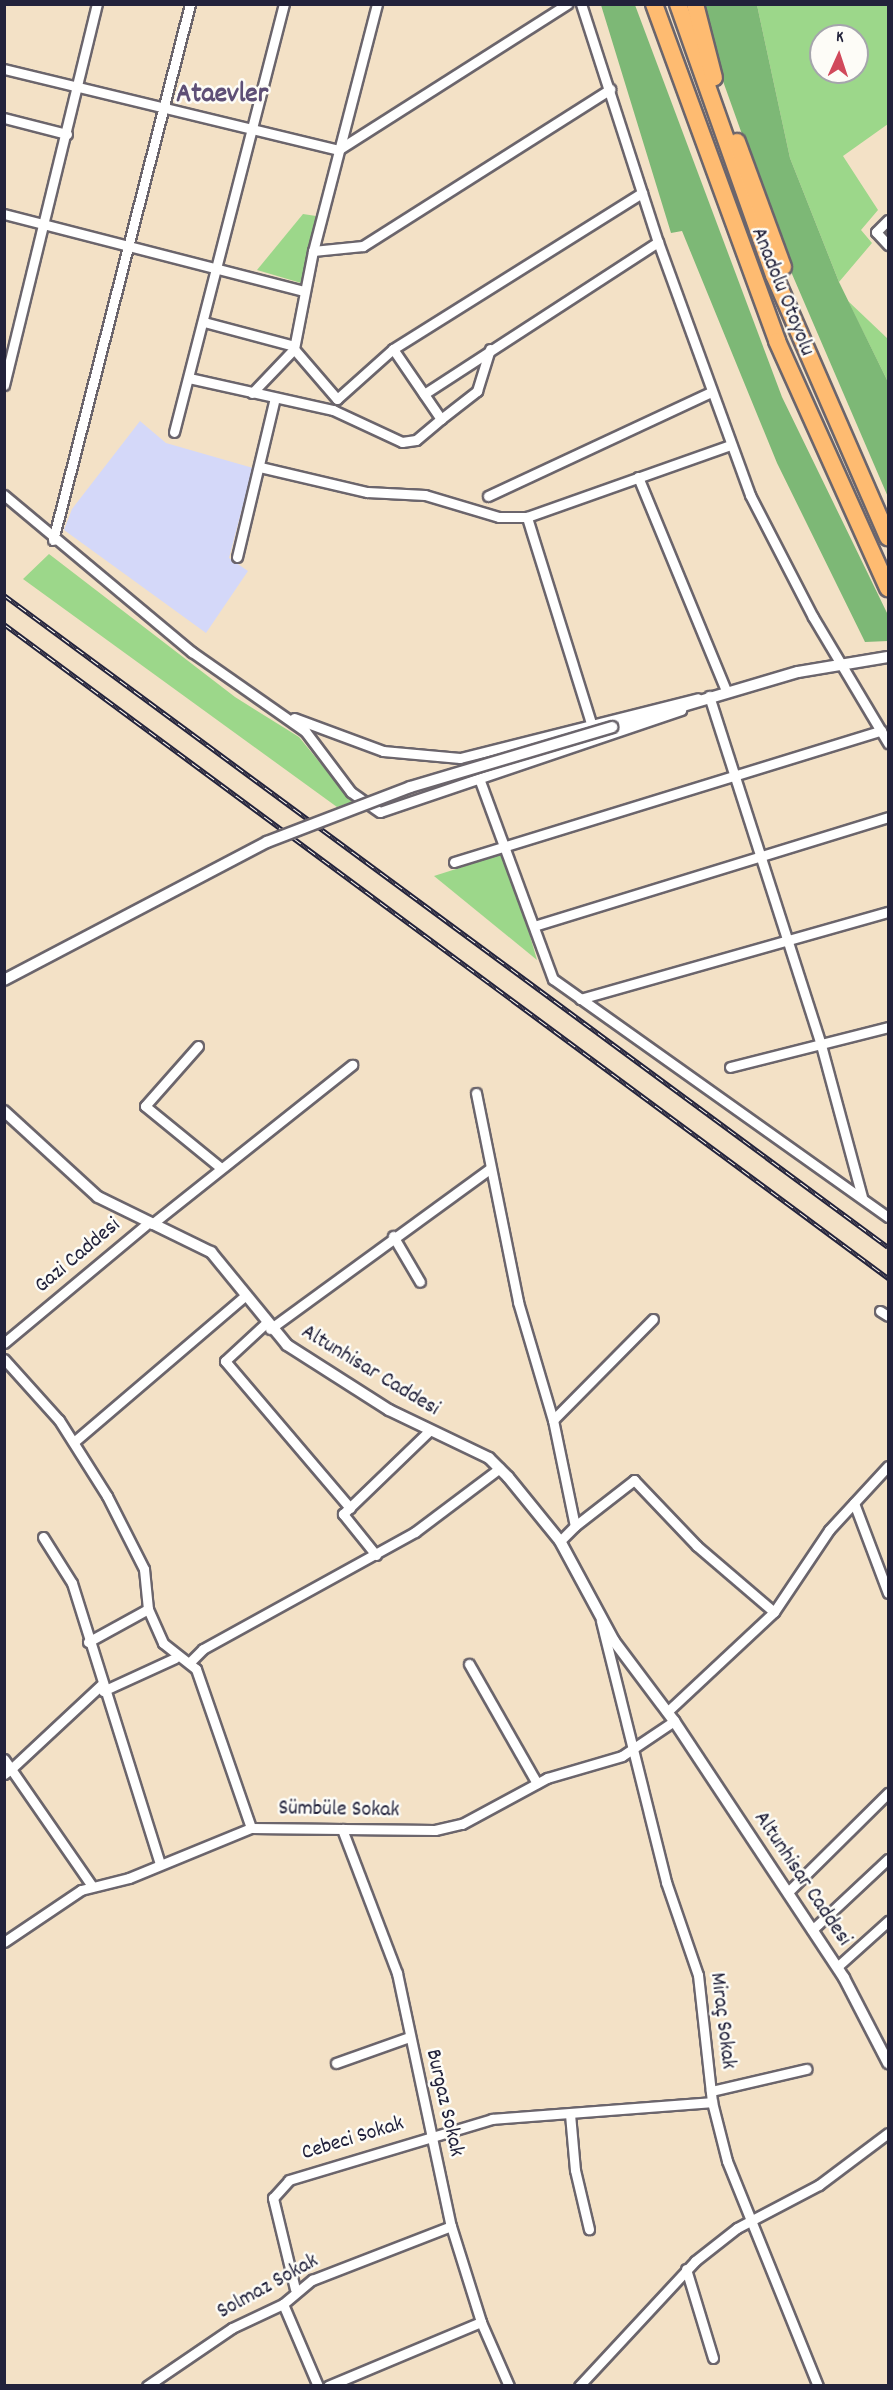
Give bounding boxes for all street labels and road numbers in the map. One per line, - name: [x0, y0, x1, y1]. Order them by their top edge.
- street label: Anadolu Otoyolu: [744, 224, 820, 360]
- street label: Gazi Caddesi: [30, 1213, 126, 1299]
- street label: Altunhisar Caddesi: [296, 1319, 444, 1423]
- street label: Sümbüle Sokak: [278, 1796, 400, 1824]
- street label: Altunhisar Caddesi: [747, 1807, 857, 1951]
- street label: Miraç Sokak: [703, 1971, 741, 2071]
- street label: Burgaz Sokak: [419, 2047, 469, 2159]
- street label: Cebeci Sokak: [299, 2111, 407, 2167]
- street label: Solmaz Sokak: [213, 2248, 323, 2326]

